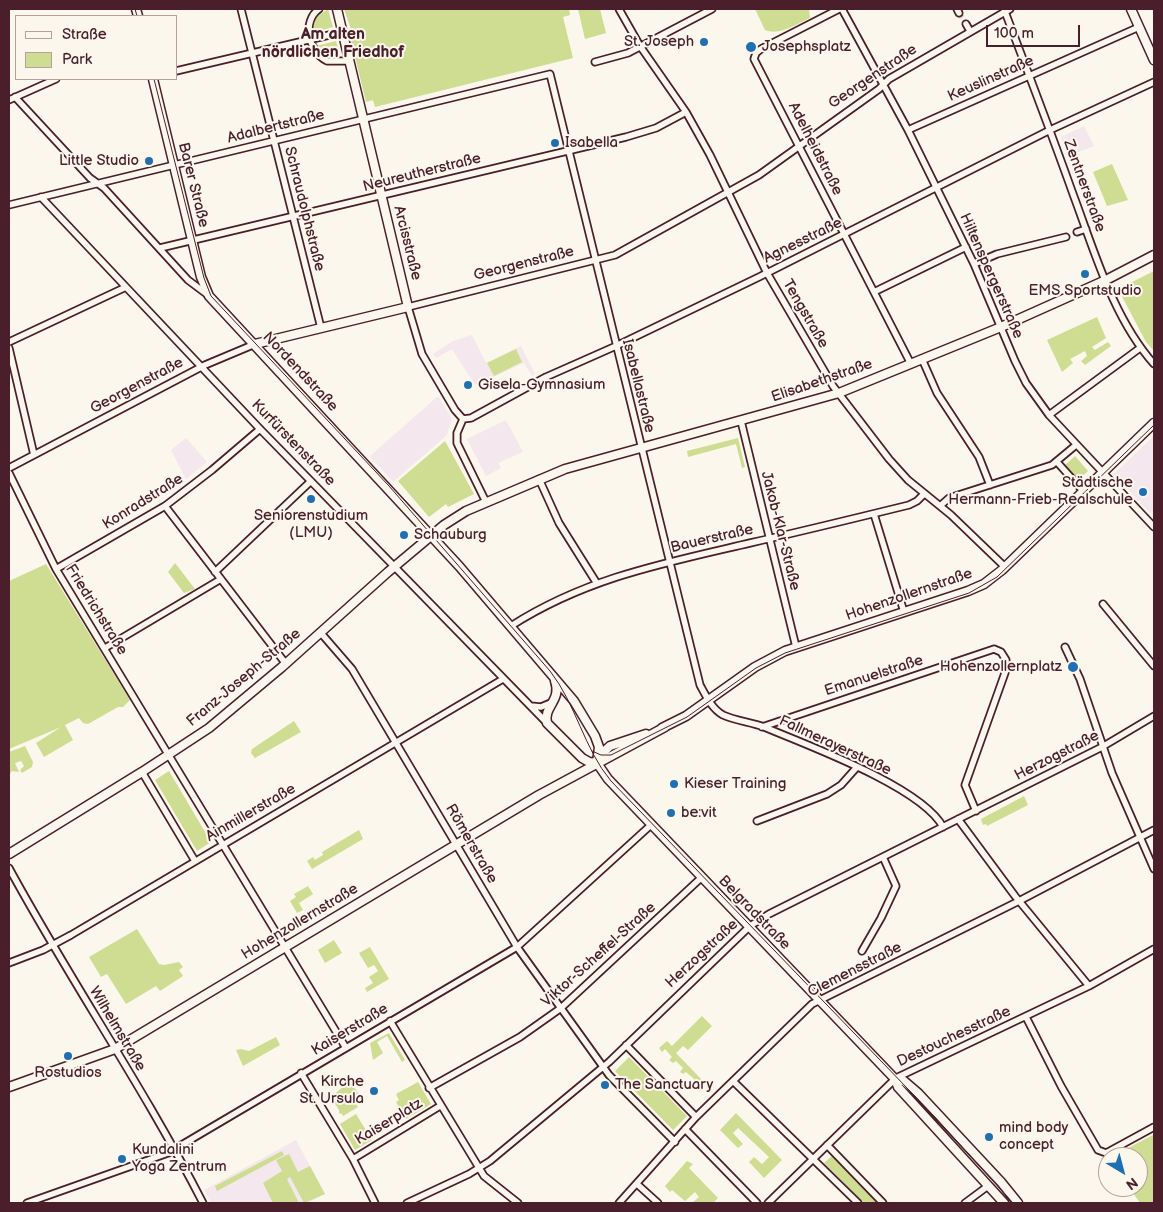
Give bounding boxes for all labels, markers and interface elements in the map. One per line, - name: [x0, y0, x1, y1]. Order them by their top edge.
- legend: [15, 15, 178, 80]
- scale bar: [988, 15, 1082, 47]
- text: 100 m: [994, 24, 1034, 43]
- text: Straße: [62, 25, 107, 44]
- district label: Am alten nördlichen Friedhof: [262, 25, 404, 63]
- place label: St. Joseph: [624, 33, 694, 51]
- marker: St. Joseph: [698, 36, 710, 48]
- place label: Josephsplatz: [762, 38, 851, 56]
- marker: Josephsplatz: [744, 40, 758, 54]
- street label: Georgenstraße: [825, 41, 921, 113]
- text: Park: [62, 50, 92, 69]
- street label: Keuslinstraße: [945, 52, 1037, 106]
- street label: Adelheidstraße: [784, 100, 846, 198]
- street label: Adalbertstraße: [226, 106, 326, 148]
- place label: Isabella: [565, 134, 618, 152]
- marker: Isabella: [549, 137, 561, 149]
- street label: Zentnerstraße: [1059, 137, 1109, 235]
- street label: Barer Straße: [174, 141, 212, 229]
- street label: Schraudolphstraße: [280, 145, 328, 273]
- street label: Neureutherstraße: [361, 150, 483, 196]
- place label: Little Studio: [59, 152, 139, 170]
- marker: Little Studio: [143, 155, 155, 167]
- street label: Arcisstraße: [389, 204, 425, 282]
- street label: Hiltenspergerstraße: [955, 211, 1027, 341]
- street label: Agnesstraße: [761, 214, 845, 268]
- street label: Georgenstraße: [472, 243, 576, 285]
- marker: EMS Sportstudio: [1079, 268, 1091, 280]
- street label: Tengstraße: [778, 276, 832, 352]
- place label: EMS Sportstudio: [1028, 282, 1142, 300]
- street label: Nordendstraße: [259, 328, 341, 416]
- street label: Isabellastraße: [618, 337, 658, 435]
- street label: Georgenstraße: [87, 354, 187, 418]
- street label: Elisabethstraße: [769, 355, 875, 407]
- place label: Gisela-Gymnasium: [478, 376, 605, 394]
- marker: Gisela-Gymnasium: [462, 379, 474, 391]
- street label: Kurfürstenstraße: [247, 396, 339, 490]
- street label: Konradstraße: [99, 470, 187, 534]
- street label: Jakob-Klar-Straße: [757, 470, 803, 592]
- place label: Städtische Hermann-Frieb-Realschule: [948, 474, 1133, 509]
- marker: Städtische Hermann-Frieb-Realschule: [1137, 486, 1149, 498]
- marker: Seniorenstudium (LMU): [305, 493, 317, 505]
- place label: Seniorenstudium (LMU): [254, 507, 368, 542]
- street label: Bauerstraße: [669, 521, 755, 557]
- place label: Schauburg: [414, 526, 487, 544]
- marker: Schauburg: [398, 529, 410, 541]
- street label: Friedrichstraße: [61, 561, 131, 659]
- street label: Hohenzollernstraße: [843, 565, 975, 625]
- street label: Franz-Joseph-Straße: [183, 625, 305, 731]
- street label: Emanuelstraße: [822, 652, 926, 700]
- place label: Hohenzollernplatz: [940, 658, 1062, 676]
- marker: Hohenzollernplatz: [1066, 660, 1080, 674]
- street label: Fallmerayerstraße: [776, 712, 894, 780]
- street label: Herzogstraße: [1012, 727, 1102, 785]
- place label: Kieser Training: [684, 775, 786, 793]
- marker: Kieser Training: [668, 778, 680, 790]
- street label: Ainmillerstraße: [203, 780, 299, 846]
- street label: Römerstraße: [441, 801, 501, 887]
- place label: be:vit: [681, 804, 717, 822]
- marker: be:vit: [665, 807, 677, 819]
- street label: Belgradstraße: [714, 872, 794, 954]
- street label: Hohenzollernstraße: [238, 880, 362, 964]
- street label: Viktor-Scheffel-Straße: [538, 899, 660, 1011]
- street label: Herzogstraße: [662, 916, 742, 992]
- street label: Clemensstraße: [805, 939, 905, 1001]
- street label: Wilhelmstraße: [85, 983, 149, 1075]
- street label: Kaiserstraße: [308, 1000, 392, 1060]
- street label: Destouchesstraße: [894, 1003, 1014, 1071]
- marker: Rostudios: [62, 1050, 74, 1062]
- place label: Rostudios: [34, 1064, 102, 1082]
- place label: Kirche St. Ursula: [299, 1073, 364, 1108]
- place label: The Sanctuary: [615, 1076, 713, 1094]
- marker: The Sanctuary: [599, 1079, 611, 1091]
- marker: Kirche St. Ursula: [368, 1085, 380, 1097]
- street label: Kaiserplatz: [352, 1095, 426, 1149]
- place label: mind body concept: [999, 1119, 1068, 1154]
- marker: mind body concept: [983, 1131, 995, 1143]
- place label: Kundalini Yoga Zentrum: [132, 1141, 227, 1176]
- north arrow: [1098, 1147, 1148, 1197]
- marker: Kundalini Yoga Zentrum: [116, 1153, 128, 1165]
- text: N: [1122, 1174, 1141, 1194]

